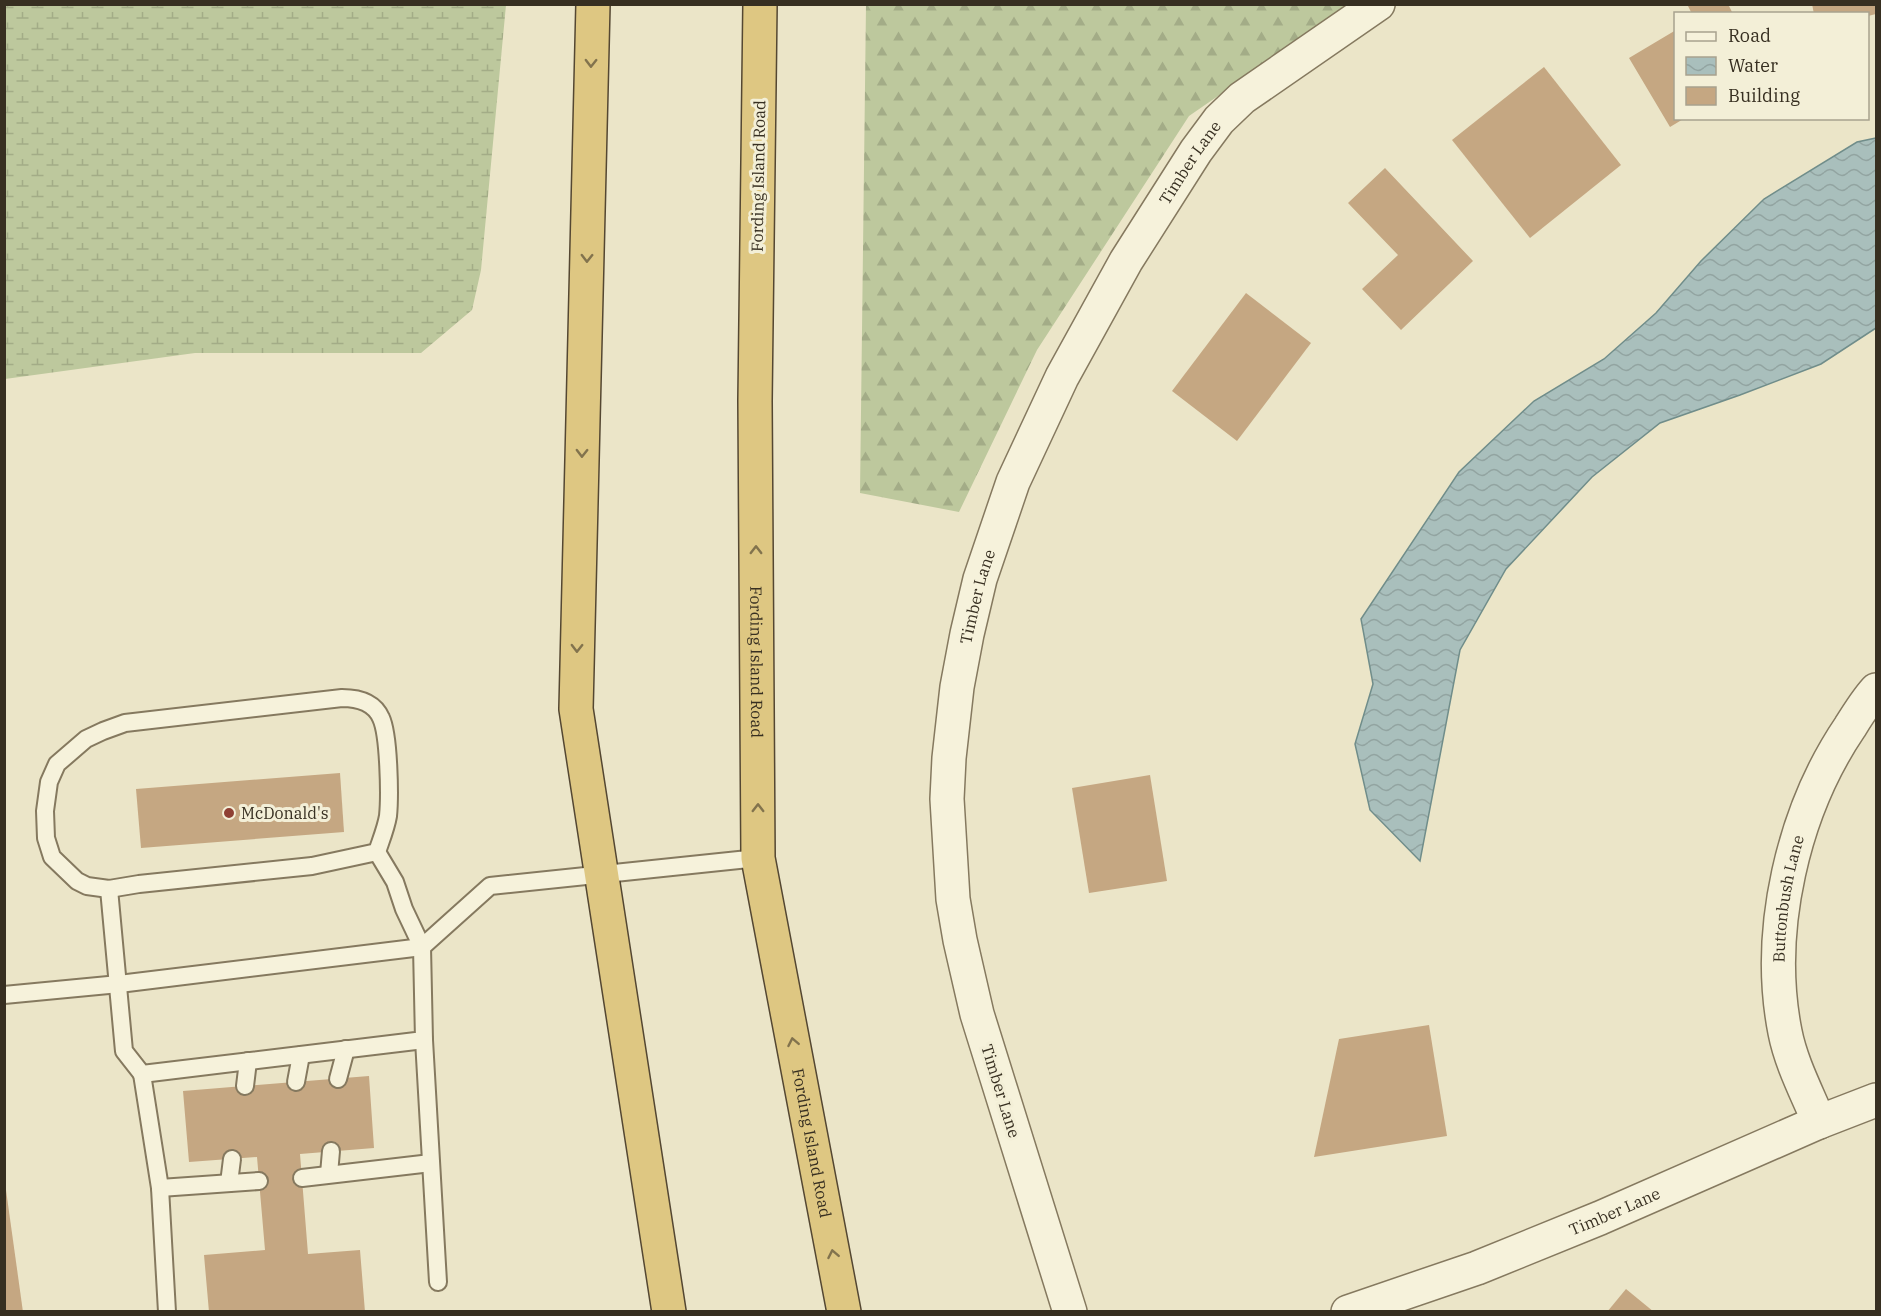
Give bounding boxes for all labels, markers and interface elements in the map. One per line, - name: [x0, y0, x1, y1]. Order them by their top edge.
- legend: [1674, 12, 1869, 120]
- text: Road: [1728, 24, 1771, 47]
- text: Water: [1728, 54, 1778, 77]
- one-way arrow: [585, 58, 597, 67]
- text: Building: [1728, 84, 1800, 107]
- street label: Fording Island Road: [747, 100, 769, 252]
- street label: Timber Lane: [1155, 117, 1225, 208]
- one-way arrow: [580, 253, 593, 262]
- one-way arrow: [576, 448, 588, 457]
- one-way arrow: [750, 546, 762, 555]
- street label: Timber Lane: [955, 547, 999, 645]
- street label: Fording Island Road: [746, 586, 767, 738]
- one-way arrow: [571, 643, 583, 652]
- place label: McDonald's: [241, 803, 329, 823]
- one-way arrow: [752, 804, 764, 813]
- marker: McDonald's: [222, 806, 236, 820]
- street label: Buttonbush Lane: [1769, 832, 1808, 962]
- one-way arrow: [787, 1037, 800, 1047]
- street label: Timber Lane: [977, 1042, 1025, 1140]
- street label: Fording Island Road: [788, 1066, 836, 1220]
- street label: Timber Lane: [1566, 1183, 1663, 1240]
- one-way arrow: [828, 1249, 840, 1259]

